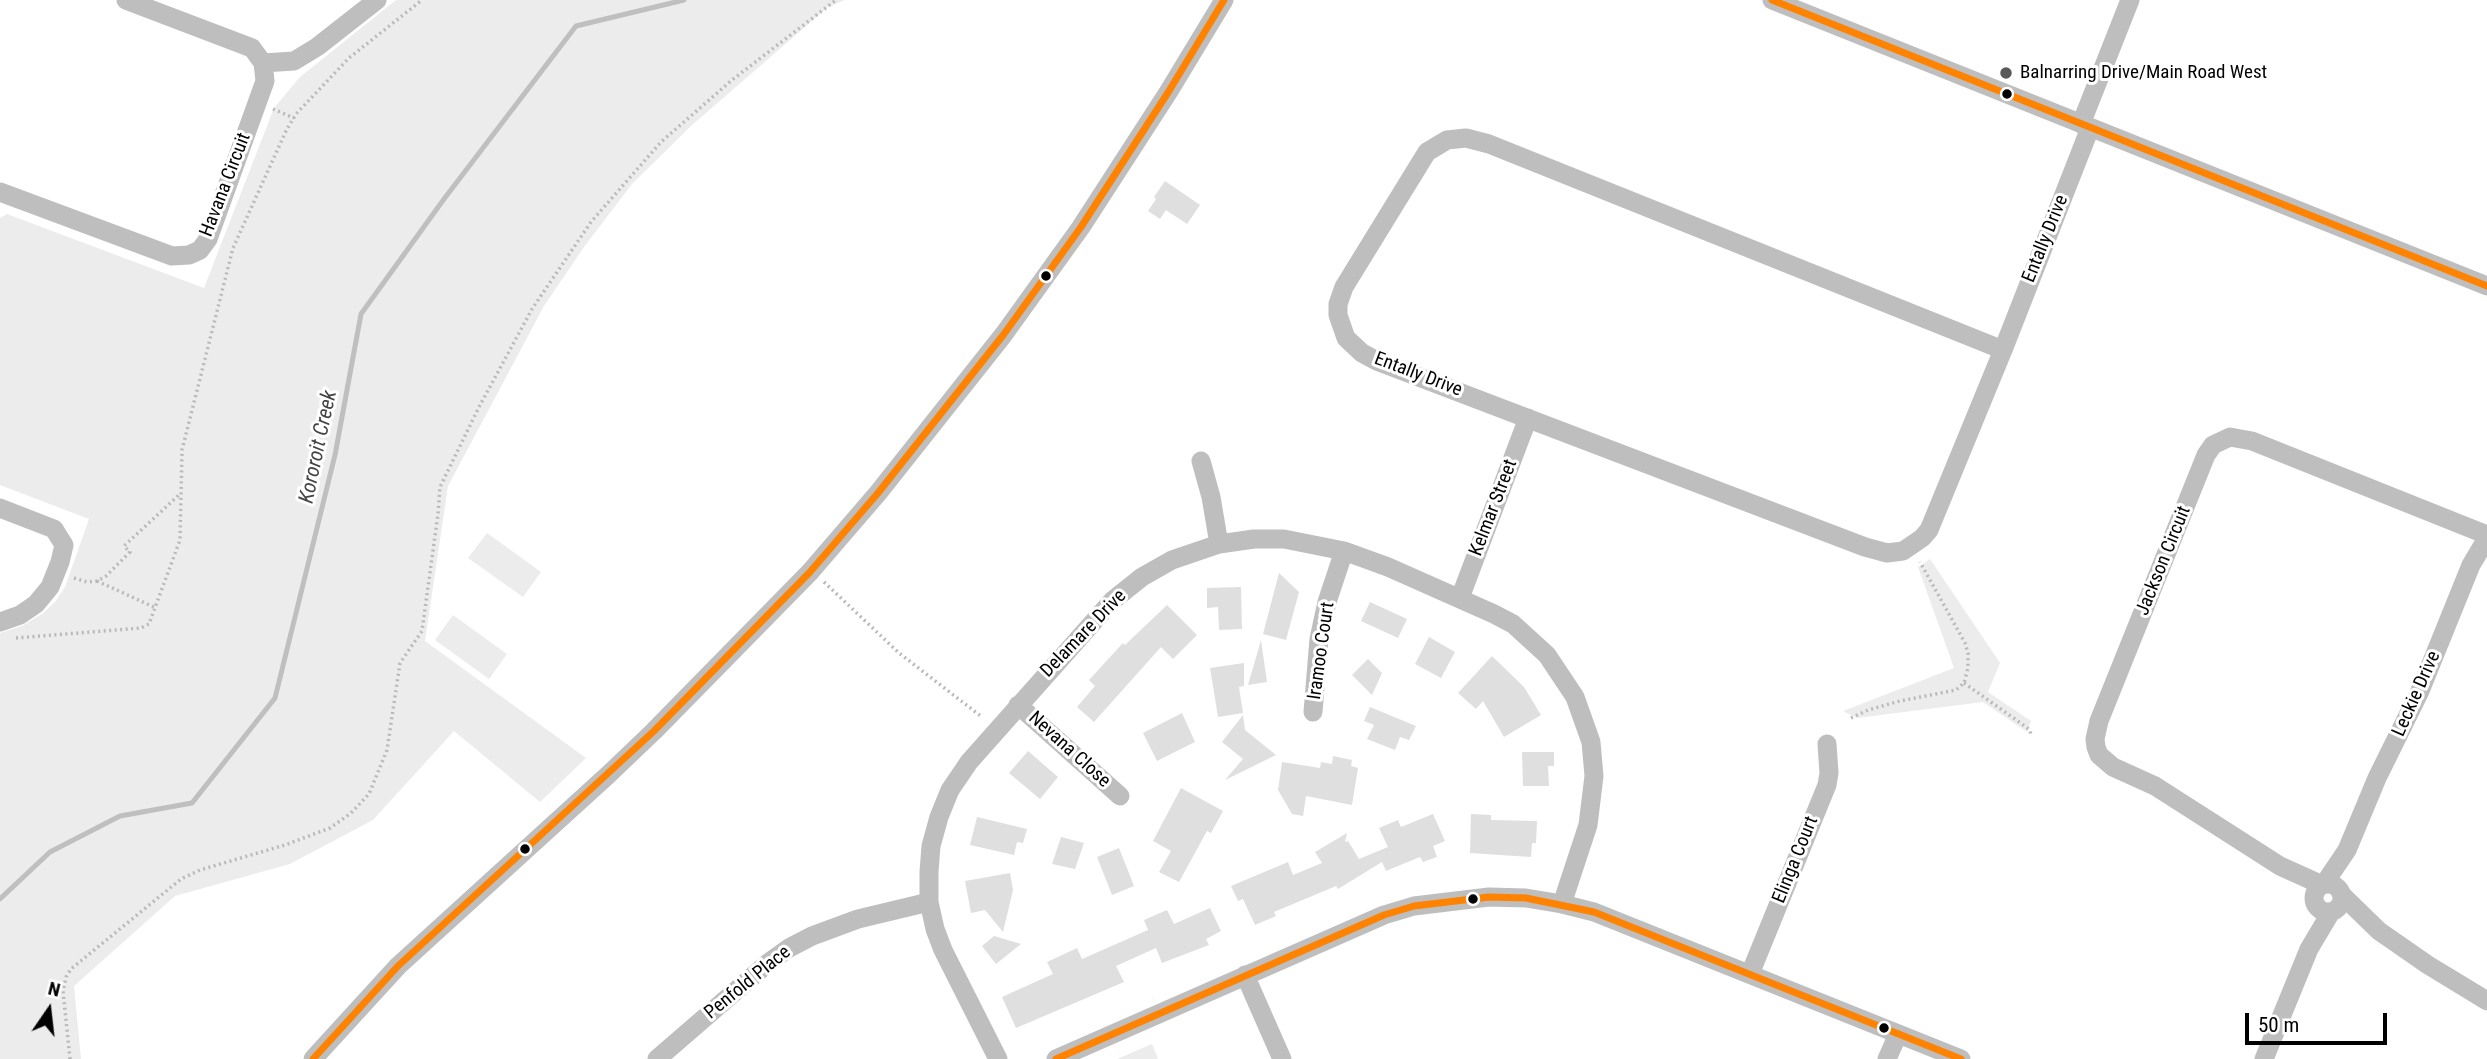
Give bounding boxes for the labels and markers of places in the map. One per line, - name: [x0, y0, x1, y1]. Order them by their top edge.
- place label: Balnarring Drive/Main Road West: [2020, 62, 2267, 84]
- marker: Balnarring Drive/Main Road West: [1998, 65, 2014, 81]
- unlabelled marker: [2000, 87, 2014, 101]
- unlabelled marker: [1039, 269, 1053, 283]
- unlabelled marker: [518, 842, 532, 856]
- unlabelled marker: [1466, 892, 1480, 906]
- unlabelled marker: [1877, 1021, 1891, 1035]

